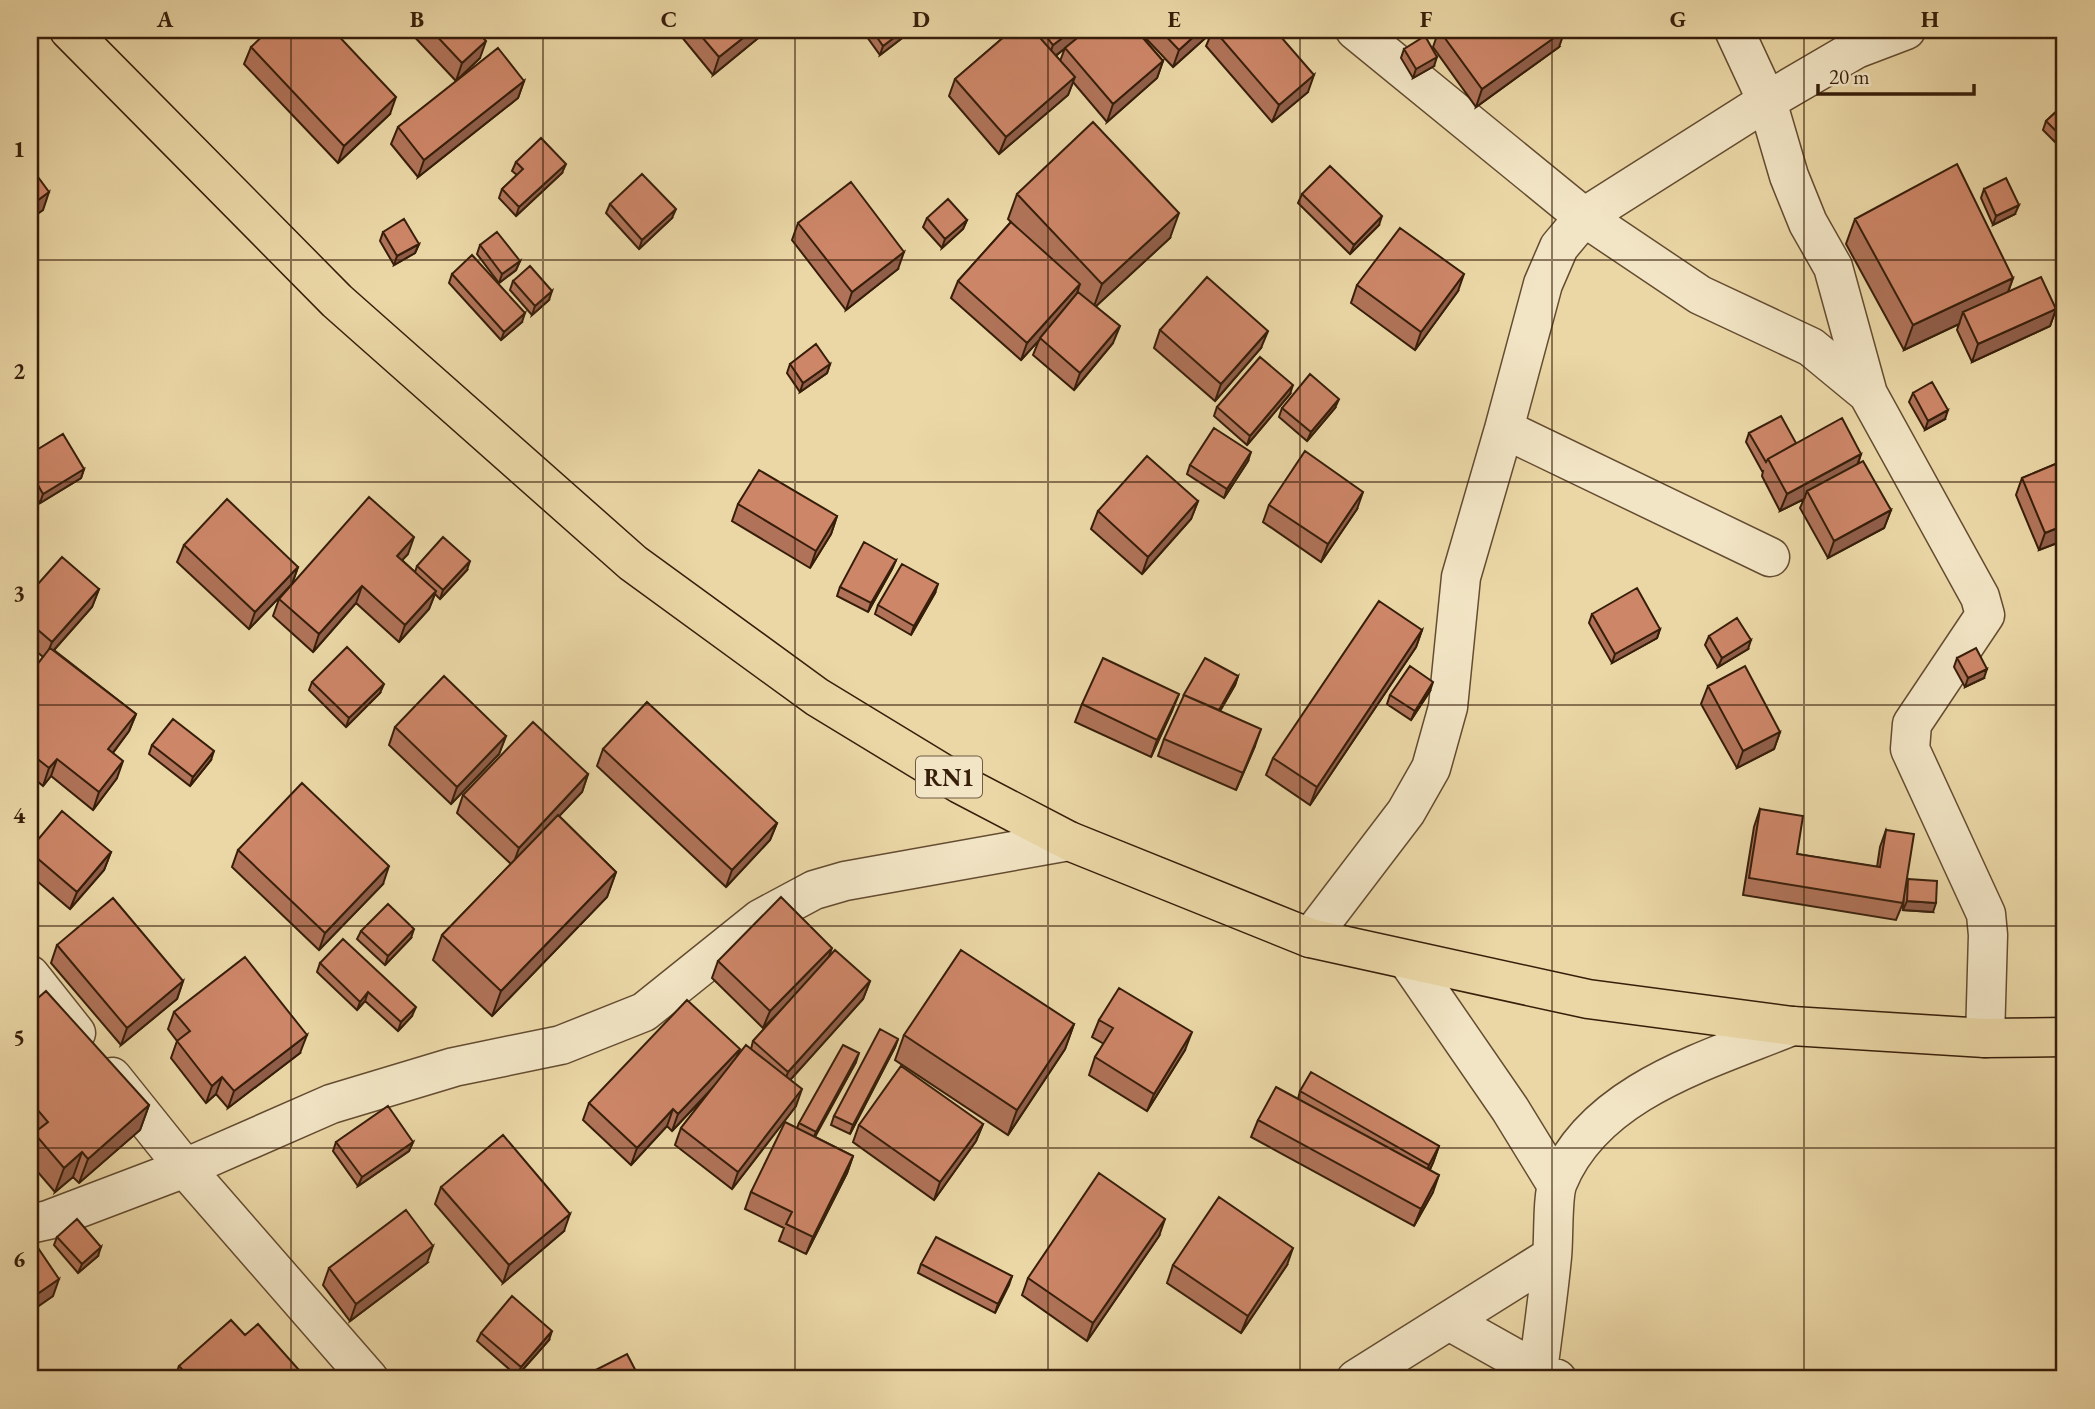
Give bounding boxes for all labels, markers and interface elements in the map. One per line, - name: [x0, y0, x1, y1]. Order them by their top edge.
- text: A: [156, 4, 174, 34]
- text: B: [410, 4, 424, 34]
- text: C: [661, 4, 677, 34]
- text: D: [912, 4, 930, 34]
- text: E: [1167, 4, 1181, 34]
- text: F: [1420, 4, 1433, 34]
- text: G: [1670, 4, 1686, 34]
- text: H: [1921, 4, 1939, 34]
- scale bar: [1818, 52, 1974, 96]
- text: 20 m: [1829, 63, 1870, 90]
- text: 1: [13, 134, 25, 164]
- text: 2: [13, 356, 25, 386]
- text: 3: [13, 578, 25, 608]
- road number: RN1: [916, 756, 982, 798]
- text: 4: [13, 800, 26, 830]
- text: 5: [13, 1022, 25, 1052]
- text: 6: [13, 1244, 25, 1274]

